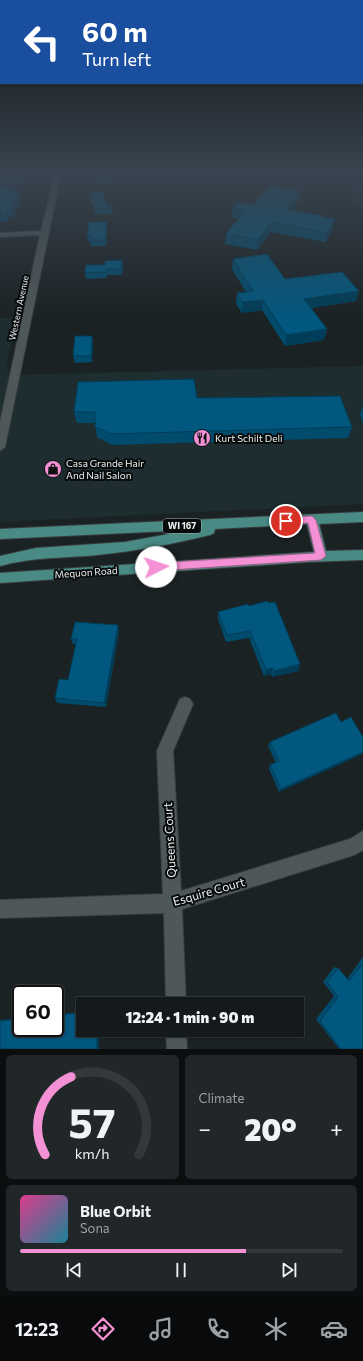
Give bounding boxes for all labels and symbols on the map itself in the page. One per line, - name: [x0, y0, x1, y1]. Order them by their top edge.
- street label: Western Avenue: [6, 274, 31, 341]
- restaurant icon: Kurt Schilt Deli: [192, 428, 212, 448]
- place label: Kurt Schilt Deli: [215, 432, 283, 444]
- place label: Casa Grande Hair And Nail Salon: [66, 457, 144, 481]
- shop icon: Casa Grande Hair And Nail Salon: [43, 459, 63, 479]
- pin: [269, 504, 303, 538]
- road number: WI 167: [163, 519, 201, 533]
- position arrow: [135, 546, 177, 588]
- street label: Mequon Road: [54, 564, 118, 580]
- street label: Queens Court: [160, 802, 178, 878]
- street label: Esquire Court: [171, 874, 246, 908]
- speed limit sign: 60: [12, 985, 64, 1037]

